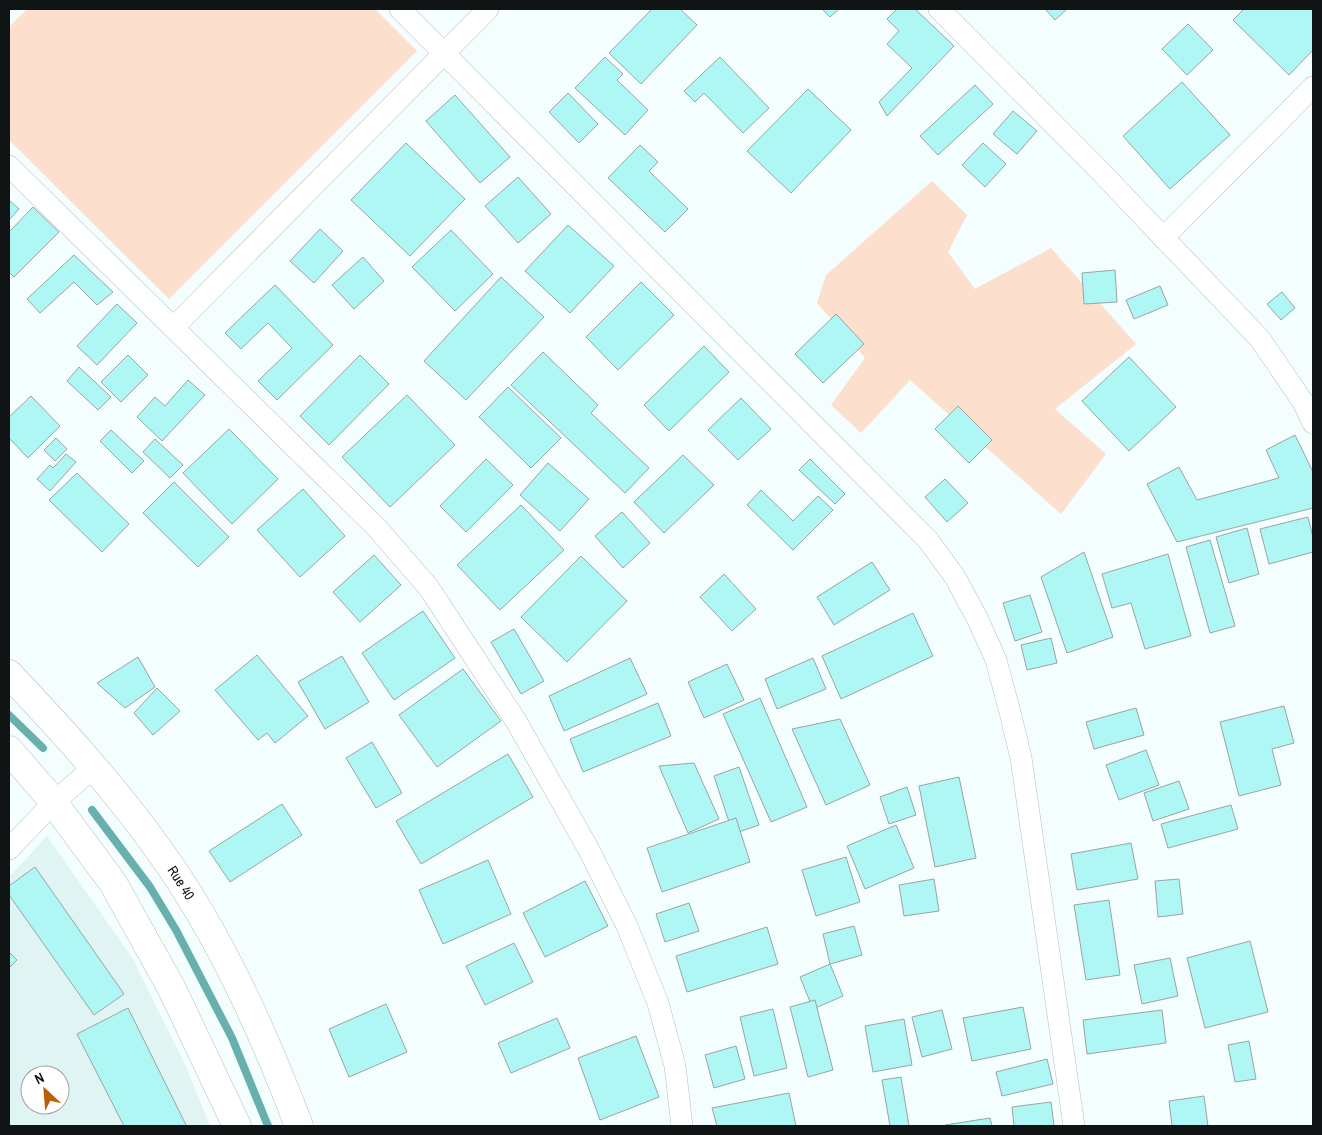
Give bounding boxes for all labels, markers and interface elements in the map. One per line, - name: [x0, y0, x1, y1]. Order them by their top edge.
- street label: Rue 40: [164, 862, 199, 903]
- north arrow: [20, 1065, 70, 1115]
- text: N: [32, 1068, 47, 1088]

